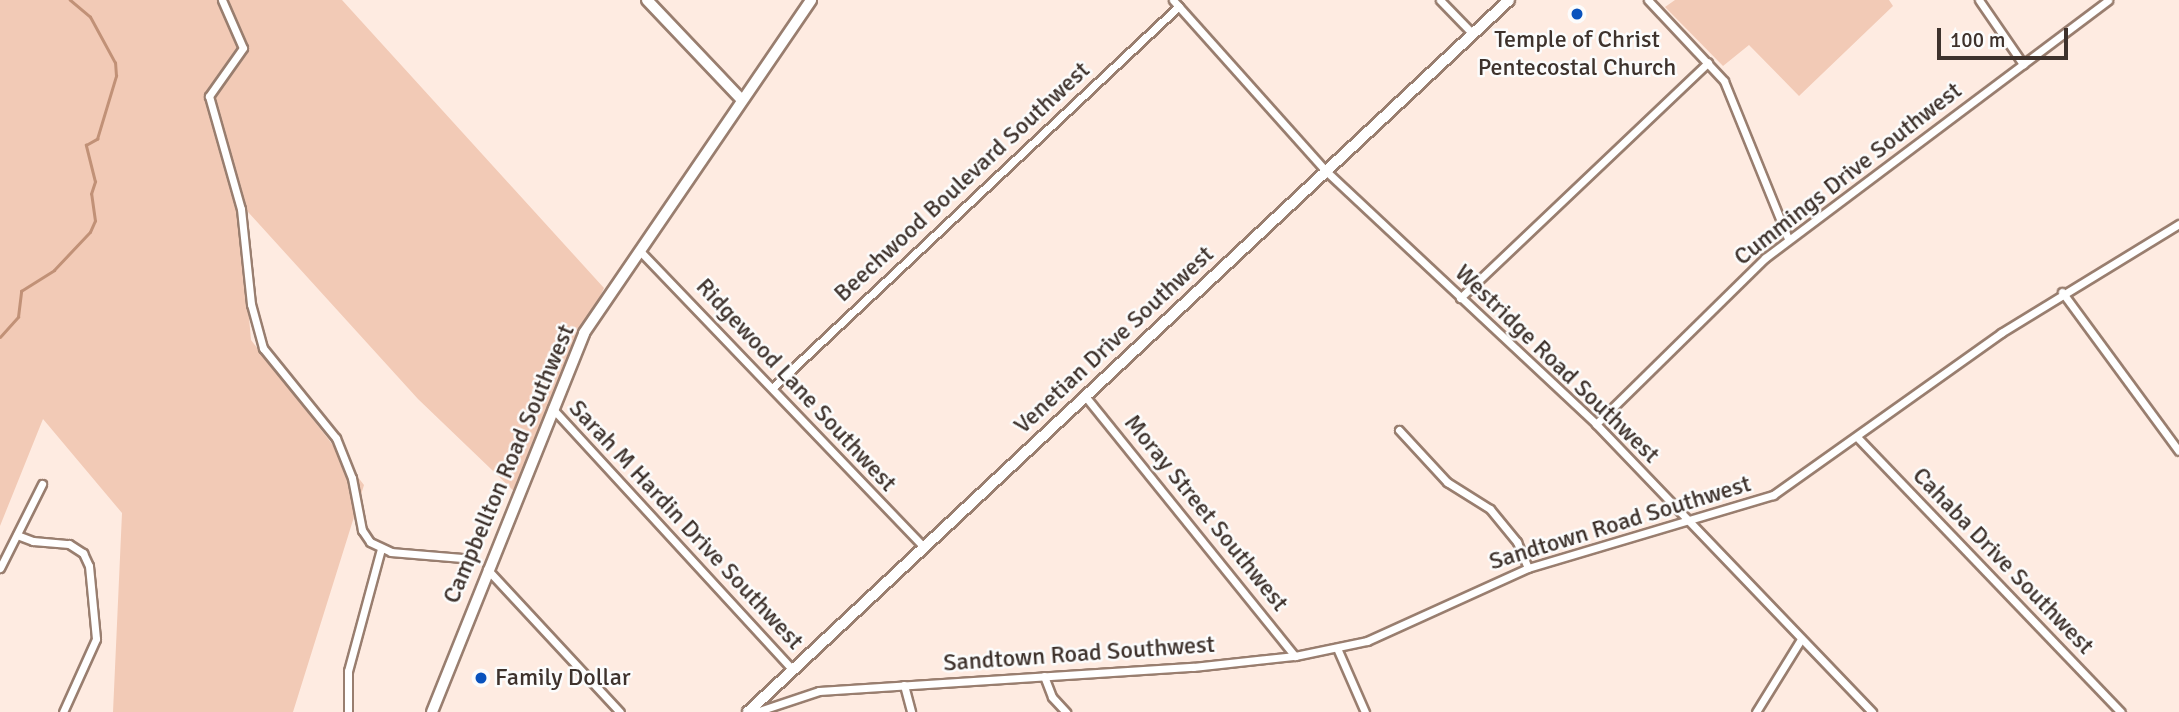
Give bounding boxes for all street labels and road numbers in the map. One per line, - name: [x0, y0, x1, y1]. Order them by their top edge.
- street label: Beechwood Boulevard Southwest: [828, 56, 1096, 308]
- street label: Cummings Drive Southwest: [1729, 76, 1967, 272]
- street label: Venetian Drive Southwest: [1008, 240, 1220, 440]
- street label: Westridge Road Southwest: [1449, 259, 1665, 469]
- street label: Ridgewood Lane Southwest: [690, 272, 902, 498]
- street label: Campbellton Road Southwest: [437, 320, 581, 608]
- street label: Sarah M Hardin Drive Southwest: [563, 394, 809, 656]
- street label: Moray Street Southwest: [1118, 409, 1294, 617]
- street label: Cahaba Drive Southwest: [1906, 462, 2100, 660]
- street label: Sandtown Road Southwest: [1486, 469, 1754, 577]
- street label: Sandtown Road Southwest: [942, 630, 1216, 678]

